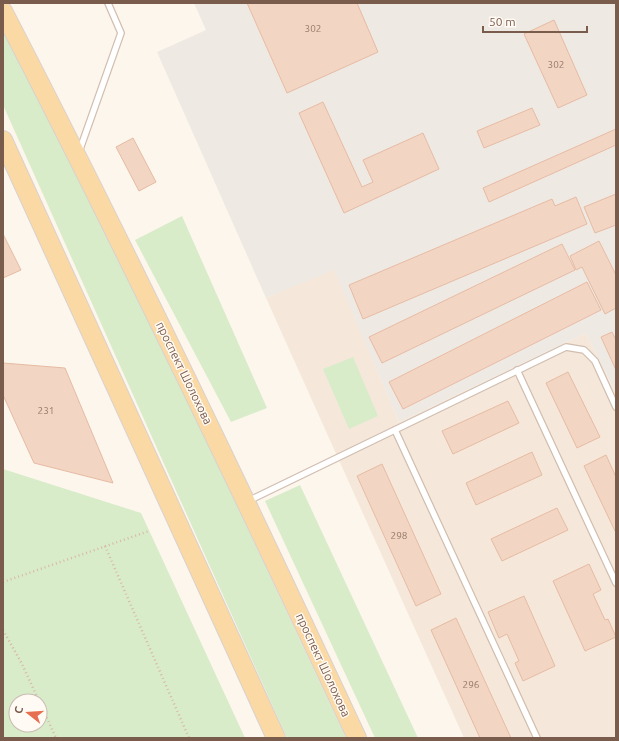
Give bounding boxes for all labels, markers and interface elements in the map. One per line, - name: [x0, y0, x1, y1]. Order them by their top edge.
- scale bar: [483, 8, 587, 34]
- text: 50 m: [489, 15, 516, 28]
- house number: 302: [305, 23, 321, 34]
- house number: 302: [548, 59, 564, 70]
- street label: проспект Шолохова: [154, 319, 215, 426]
- house number: 231: [38, 405, 54, 416]
- house number: 298: [391, 530, 408, 541]
- street label: проспект Шолохова: [294, 611, 353, 719]
- house number: 296: [463, 679, 480, 690]
- north arrow: [8, 693, 48, 733]
- text: С: [12, 705, 25, 715]

